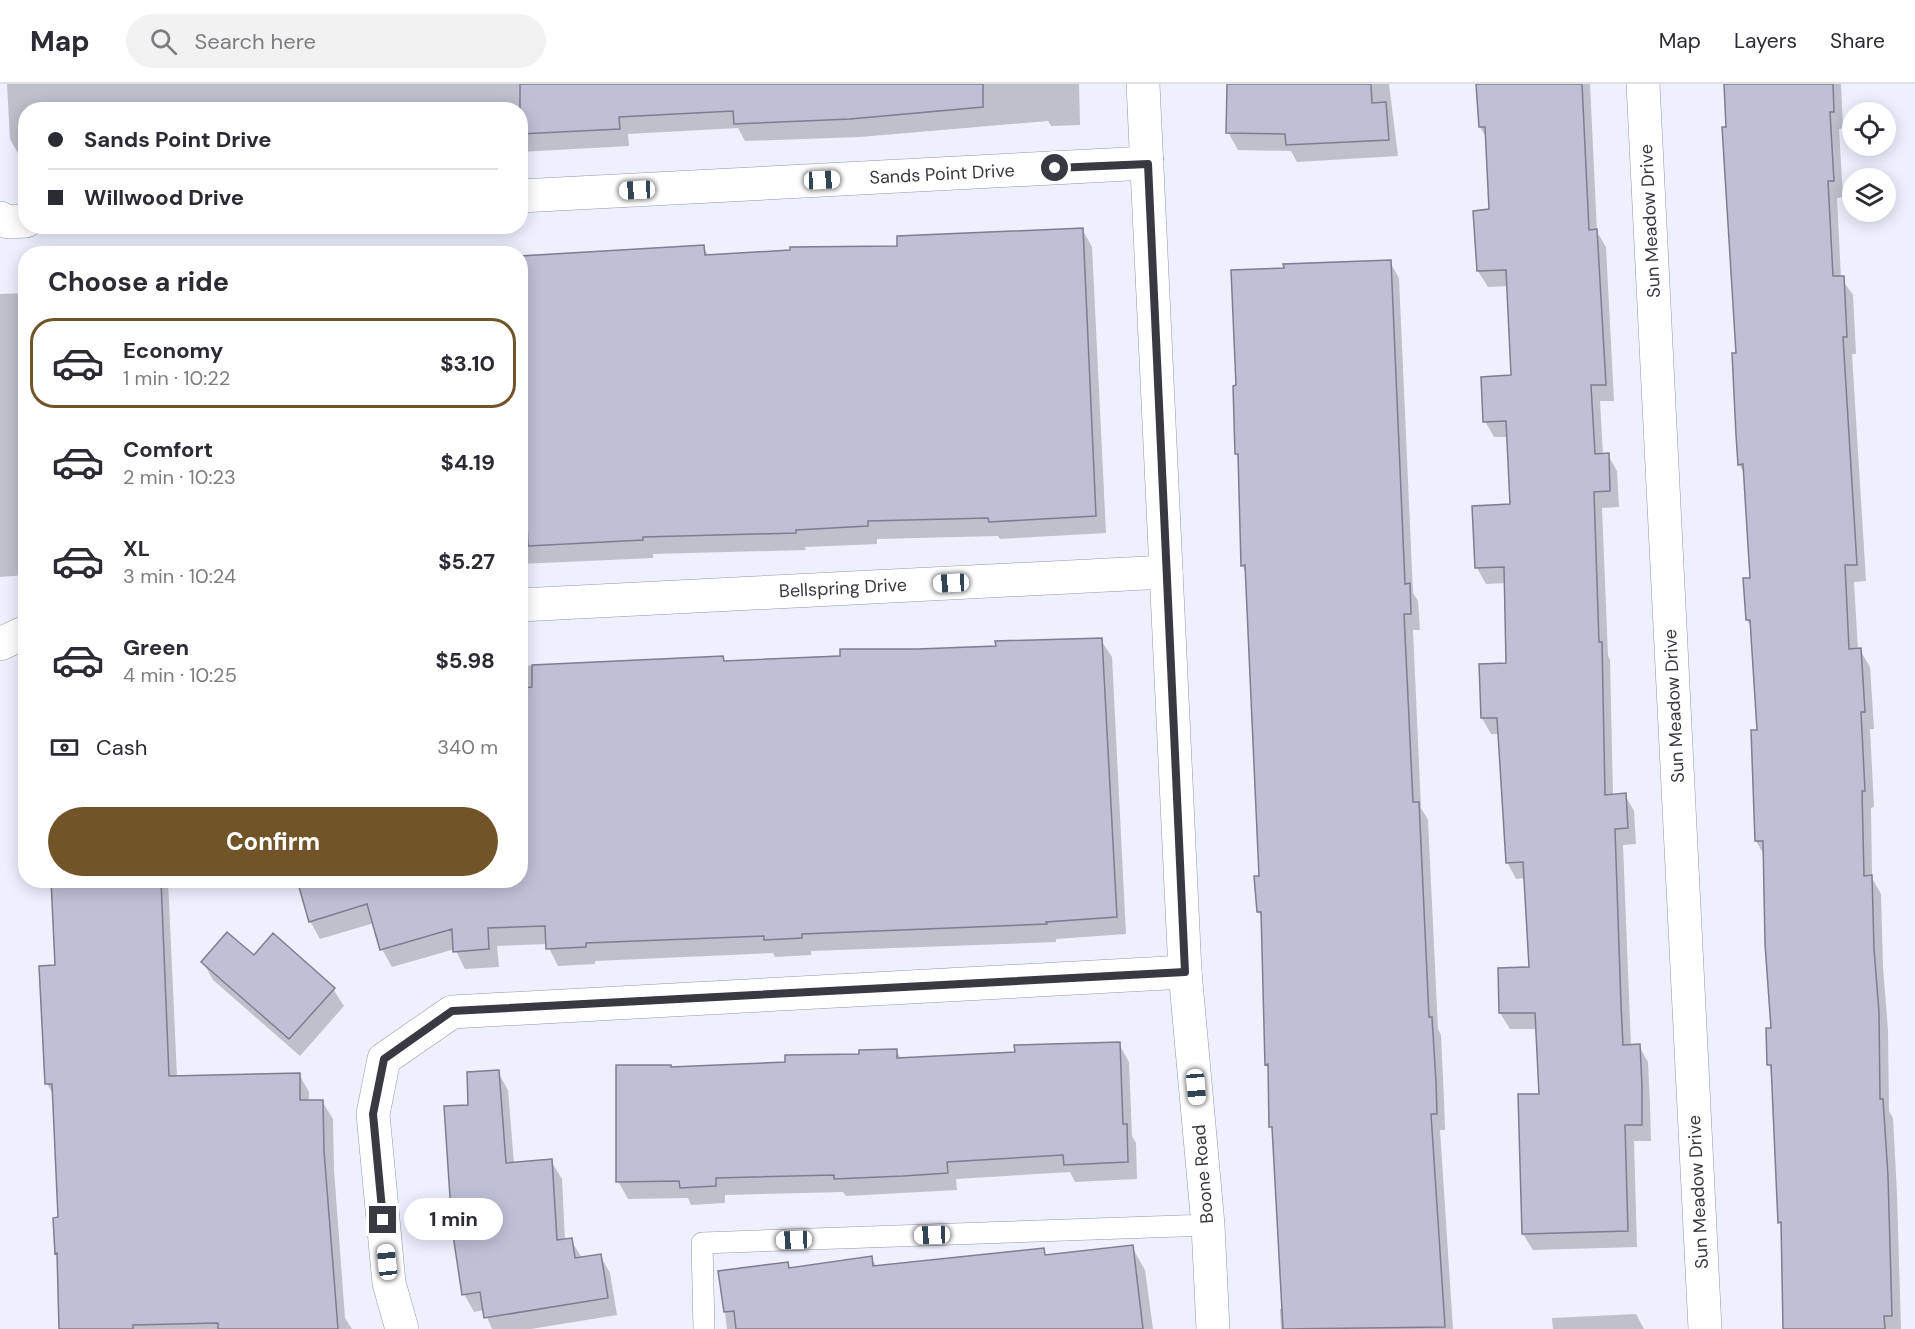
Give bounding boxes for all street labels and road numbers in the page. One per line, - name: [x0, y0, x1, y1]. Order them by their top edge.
- street label: Sun Meadow Drive: [1634, 144, 1666, 298]
- street label: Sands Point Drive: [869, 158, 1015, 190]
- street label: Bellspring Drive: [778, 573, 908, 603]
- street label: Sun Meadow Drive: [1658, 629, 1690, 783]
- street label: Sun Meadow Drive: [1682, 1115, 1714, 1269]
- street label: Boone Road: [1187, 1123, 1219, 1225]

